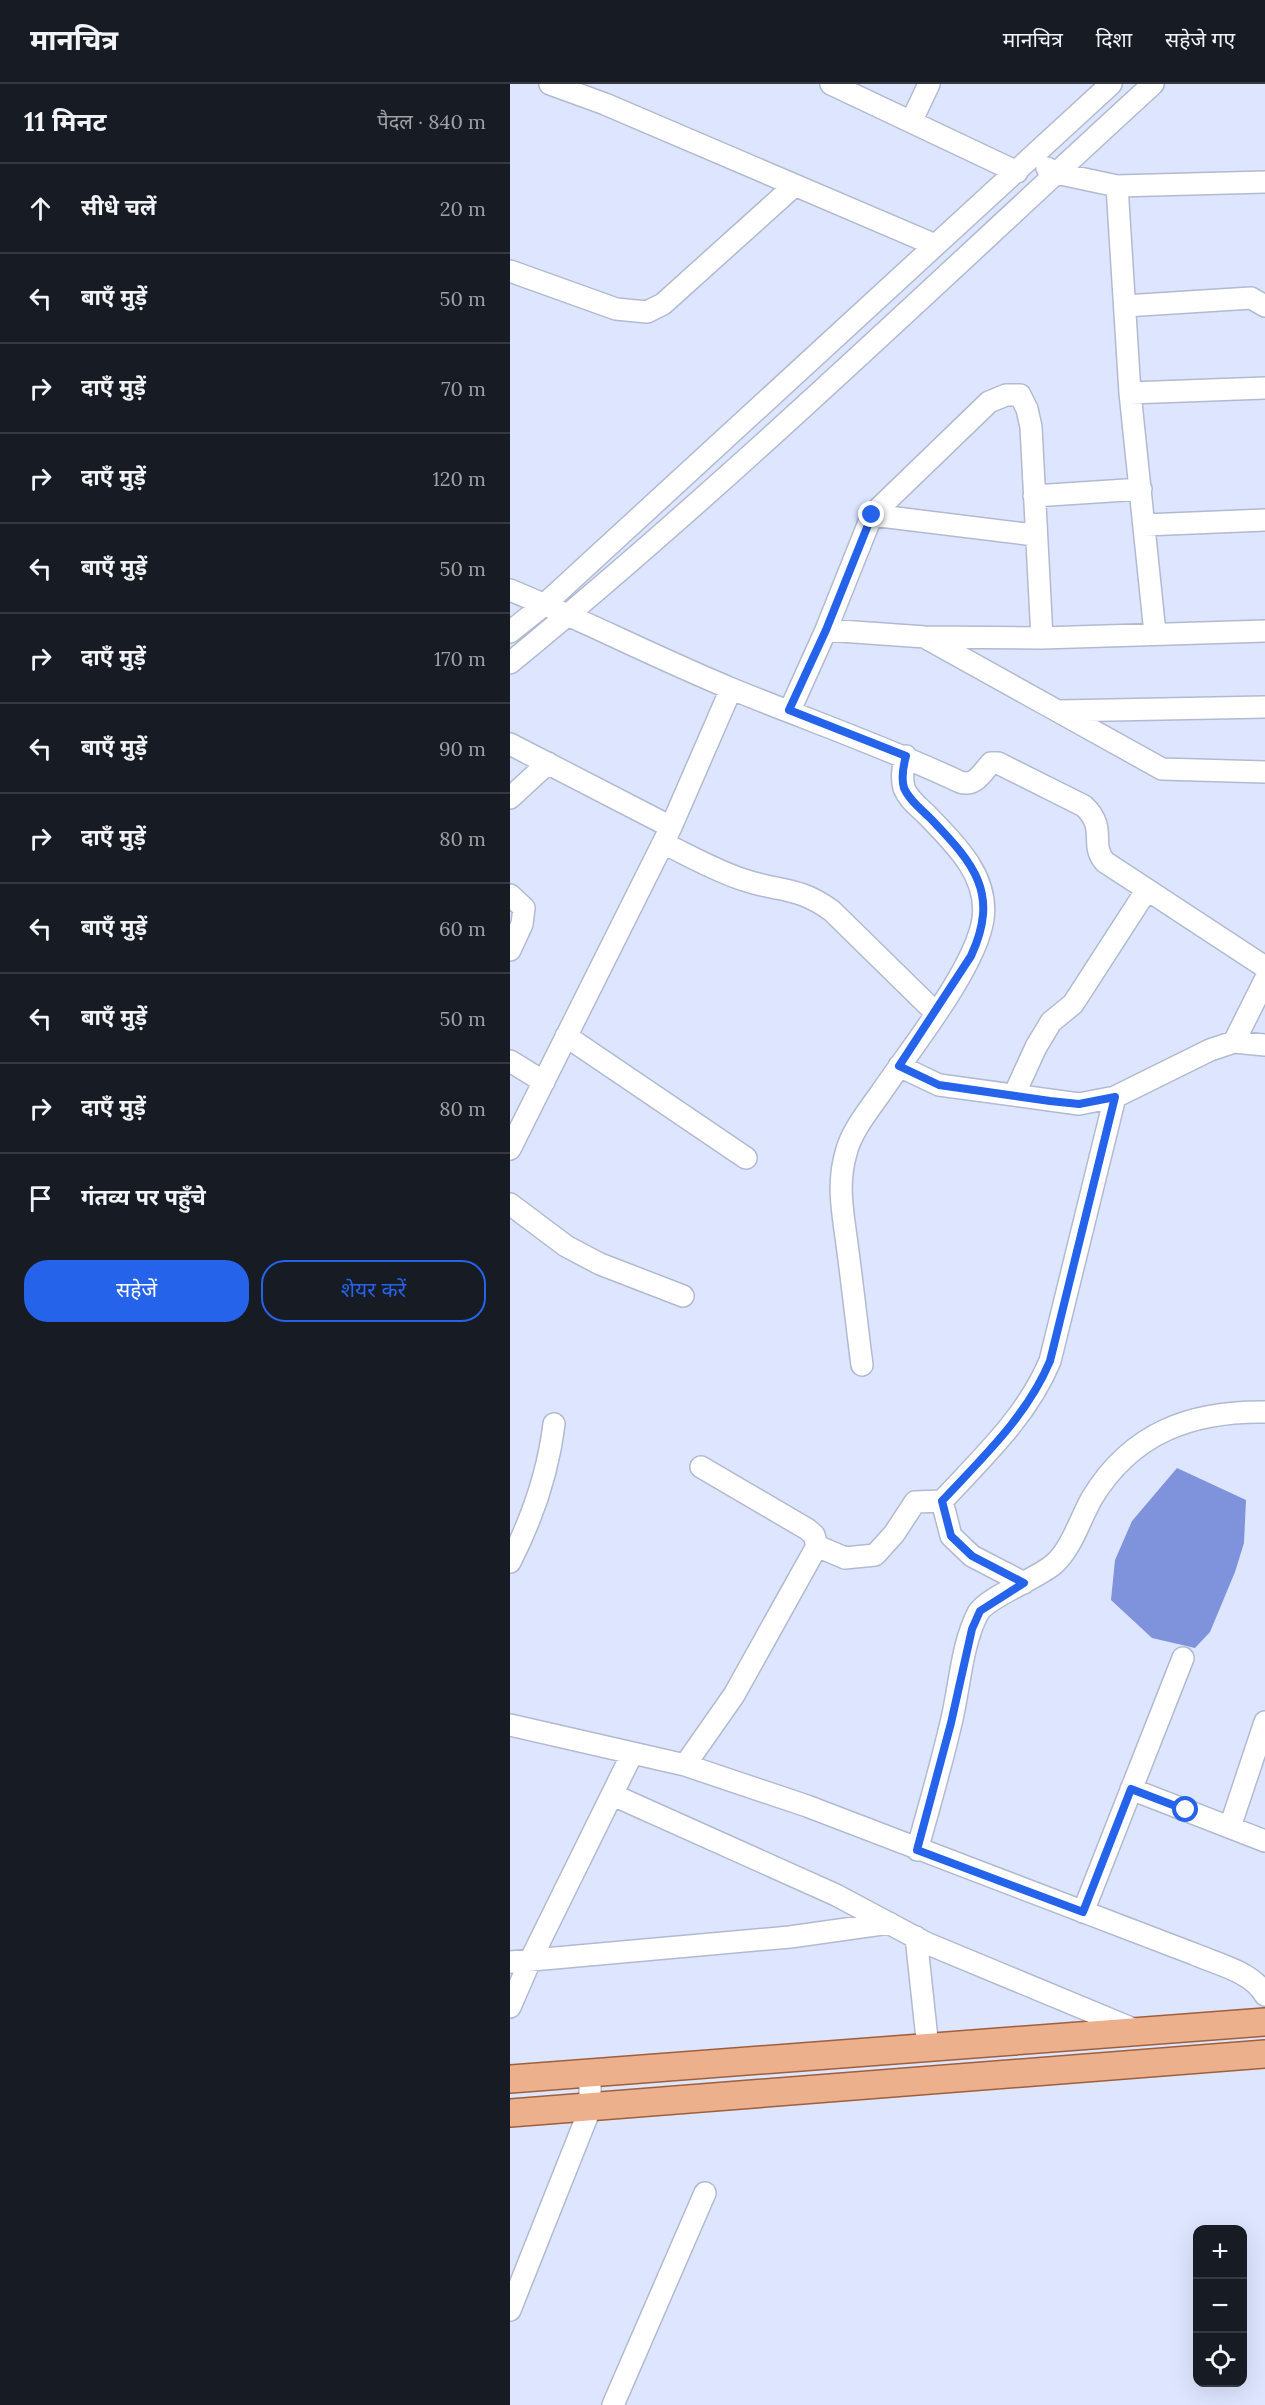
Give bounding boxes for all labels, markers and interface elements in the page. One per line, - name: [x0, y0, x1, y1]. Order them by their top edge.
- text: मानचित्र: [30, 22, 118, 58]
- text: मानचित्र: [1003, 26, 1063, 53]
- text: दिशा: [1096, 26, 1132, 53]
- text: सहेजे गए: [1165, 26, 1235, 53]
- text: 11 मिनट: [24, 105, 107, 138]
- text: पैदल · 840 m: [377, 109, 486, 134]
- icon: ahead: [24, 192, 57, 225]
- text: सीधे चलें: [81, 193, 156, 221]
- text: 20 m: [440, 196, 486, 221]
- icon: left: [24, 282, 57, 315]
- text: बाएँ मुड़ें: [81, 283, 147, 311]
- text: 50 m: [440, 286, 486, 311]
- icon: right: [24, 372, 57, 405]
- text: दाएँ मुड़ें: [81, 373, 146, 401]
- text: 70 m: [441, 376, 486, 401]
- icon: right: [24, 462, 57, 495]
- text: दाएँ मुड़ें: [81, 463, 146, 491]
- text: 120 m: [432, 466, 486, 491]
- route end: [858, 501, 884, 527]
- icon: left: [24, 552, 57, 585]
- text: बाएँ मुड़ें: [81, 553, 147, 581]
- text: 50 m: [440, 556, 486, 581]
- icon: right: [24, 642, 57, 675]
- text: दाएँ मुड़ें: [81, 643, 146, 671]
- text: 170 m: [434, 646, 486, 671]
- icon: left: [24, 732, 57, 765]
- text: बाएँ मुड़ें: [81, 733, 147, 761]
- text: 90 m: [439, 736, 486, 761]
- icon: right: [24, 822, 57, 855]
- text: दाएँ मुड़ें: [81, 823, 146, 851]
- text: 80 m: [439, 826, 486, 851]
- icon: left: [24, 912, 57, 945]
- text: बाएँ मुड़ें: [81, 913, 147, 941]
- text: 60 m: [439, 916, 486, 941]
- icon: left: [24, 1002, 57, 1035]
- text: बाएँ मुड़ें: [81, 1003, 147, 1031]
- text: 50 m: [440, 1006, 486, 1031]
- icon: right: [24, 1092, 57, 1125]
- text: दाएँ मुड़ें: [81, 1093, 146, 1121]
- text: 80 m: [439, 1096, 486, 1121]
- icon: arrive: [24, 1182, 57, 1215]
- text: गंतव्य पर पहुँचे: [81, 1183, 206, 1211]
- button: सहेजें: [24, 1260, 249, 1322]
- button: शेयर करें: [261, 1260, 486, 1322]
- route start: [1172, 1796, 1198, 1822]
- map controls: [1193, 2225, 1247, 2387]
- button: +: [1193, 2225, 1247, 2279]
- button: −: [1193, 2279, 1247, 2333]
- button: locate: [1193, 2333, 1247, 2387]

